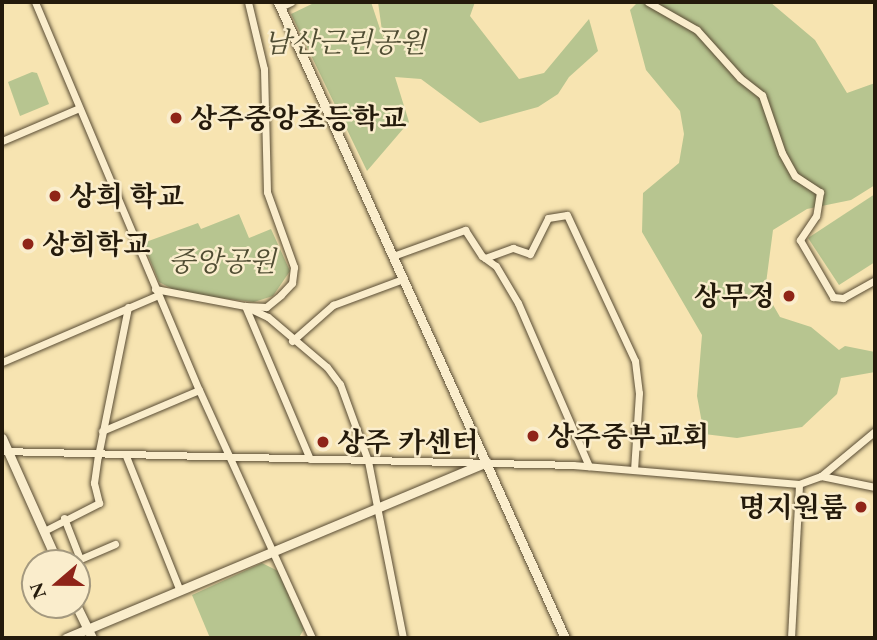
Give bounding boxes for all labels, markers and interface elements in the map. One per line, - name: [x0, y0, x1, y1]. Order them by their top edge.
- park label: 남산근린공원: [264, 25, 426, 59]
- place label: 상주중앙초등학교: [190, 101, 406, 135]
- marker: 상주중앙초등학교: [168, 110, 184, 126]
- place label: 상희 학교: [69, 179, 184, 213]
- marker: 상희 학교: [47, 188, 63, 204]
- place label: 상희학교: [42, 227, 150, 261]
- marker: 상희학교: [20, 236, 36, 252]
- park label: 중앙공원: [168, 244, 276, 278]
- place label: 상무정: [694, 279, 775, 313]
- marker: 상무정: [781, 288, 797, 304]
- place label: 상주중부교회: [547, 419, 709, 453]
- place label: 상주 카센터: [337, 425, 479, 459]
- marker: 상주중부교회: [525, 428, 541, 444]
- marker: 상주 카센터: [315, 434, 331, 450]
- place label: 명지원룸: [739, 490, 847, 524]
- marker: 명지원룸: [853, 499, 869, 515]
- north arrow: [21, 549, 91, 619]
- text: N: [23, 579, 52, 602]

